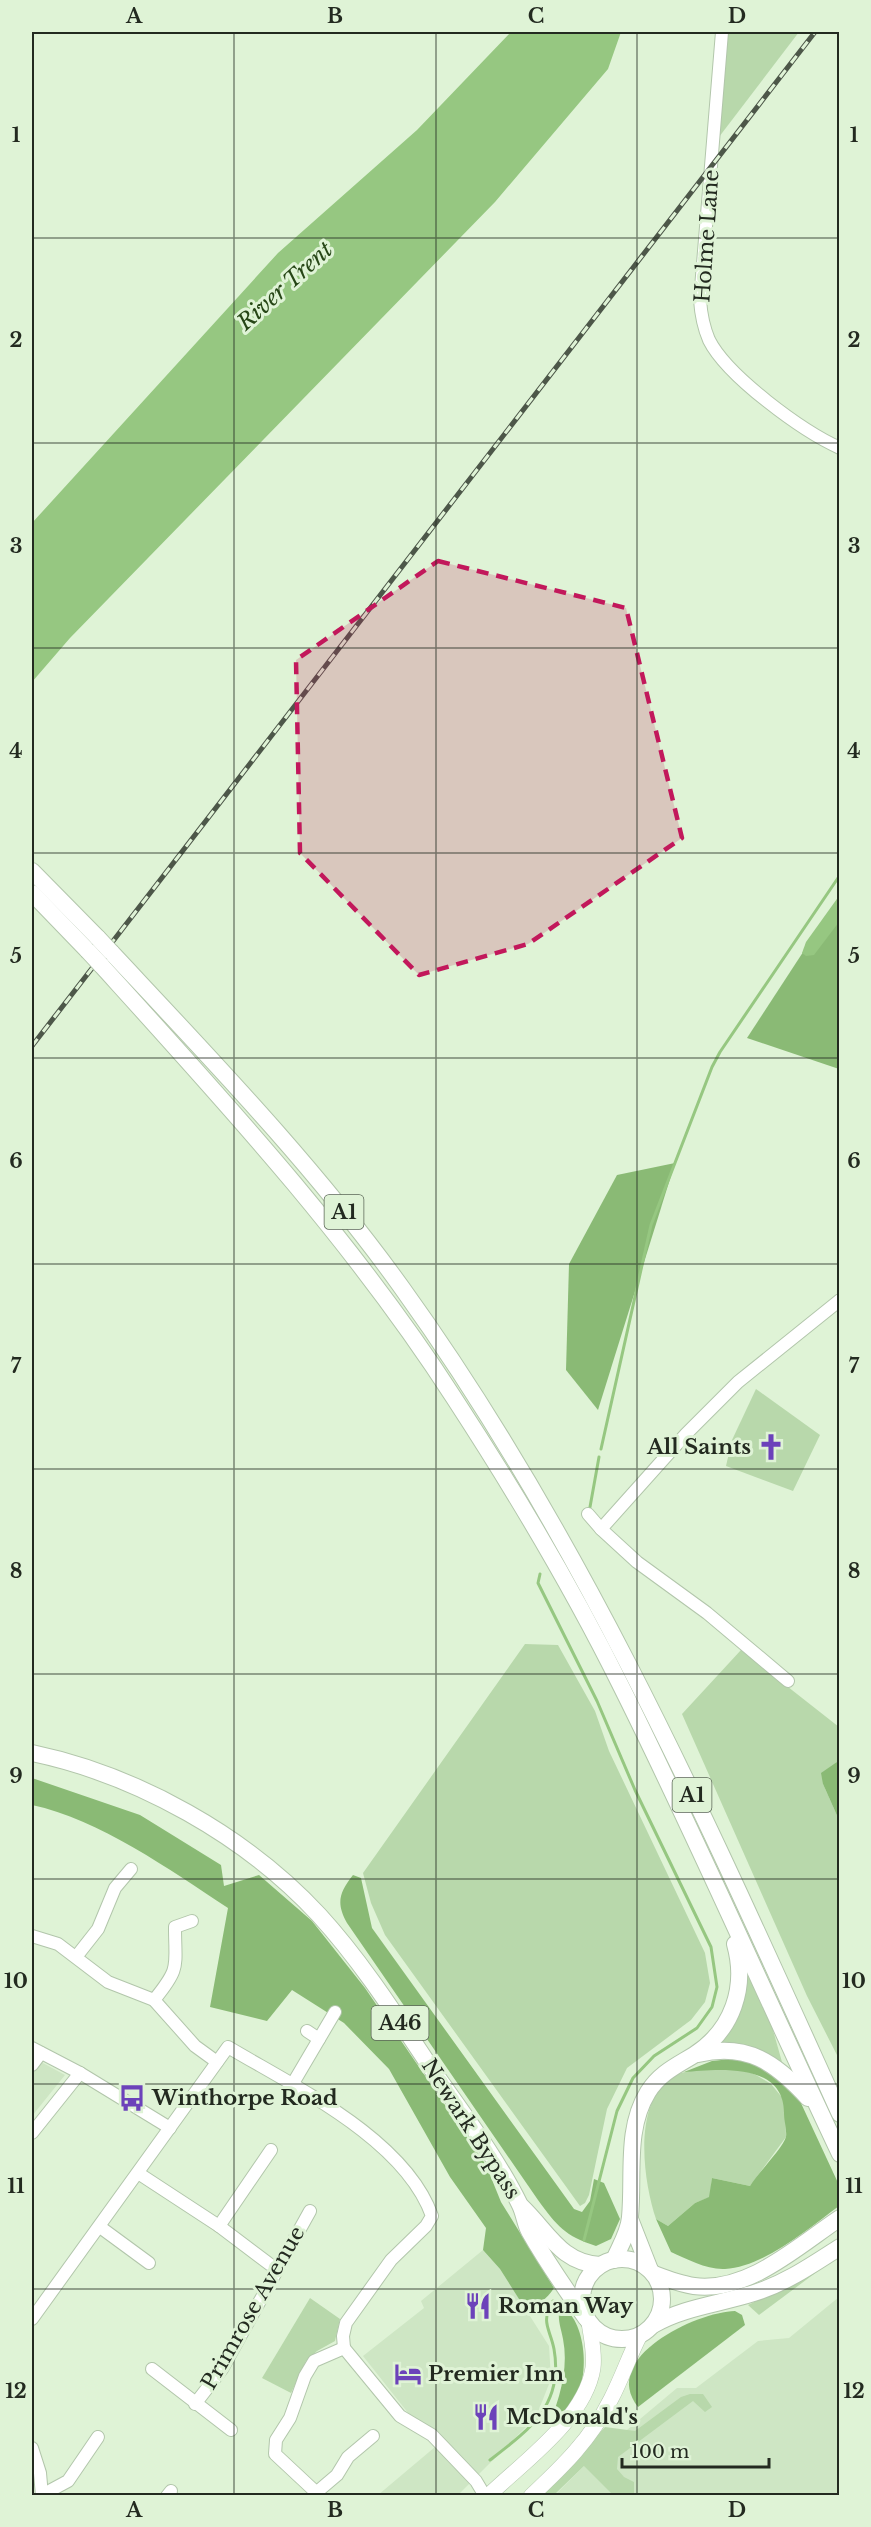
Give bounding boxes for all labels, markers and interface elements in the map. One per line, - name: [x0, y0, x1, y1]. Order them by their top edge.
- text: A: [125, 4, 143, 28]
- text: B: [327, 4, 343, 28]
- text: C: [528, 4, 544, 28]
- text: D: [728, 4, 746, 28]
- text: 1: [12, 123, 21, 147]
- text: 1: [850, 123, 859, 147]
- street label: Holme Lane: [689, 169, 725, 303]
- water label: River Trent: [231, 236, 338, 337]
- text: 2: [9, 328, 23, 352]
- text: 2: [847, 328, 861, 352]
- text: 3: [10, 534, 22, 558]
- text: 3: [848, 534, 860, 558]
- text: 4: [9, 739, 23, 763]
- text: 4: [847, 739, 861, 763]
- text: 5: [10, 944, 22, 968]
- text: 5: [848, 944, 860, 968]
- text: 6: [9, 1149, 23, 1173]
- text: 6: [847, 1149, 861, 1173]
- road number: A1: [324, 1195, 364, 1229]
- text: 7: [11, 1354, 22, 1378]
- text: 7: [849, 1354, 860, 1378]
- church icon: All Saints: [756, 1432, 786, 1462]
- place label: All Saints: [646, 1434, 751, 1460]
- text: 8: [10, 1559, 22, 1583]
- text: 8: [848, 1559, 860, 1583]
- text: 9: [9, 1764, 23, 1788]
- text: 9: [847, 1764, 861, 1788]
- road number: A1: [672, 1778, 712, 1812]
- text: 10: [4, 1969, 28, 1993]
- text: 10: [842, 1969, 866, 1993]
- road number: A46: [372, 2006, 428, 2040]
- street label: Newark Bypass: [416, 2054, 526, 2204]
- bus stop icon: Winthorpe Road: [117, 2083, 147, 2113]
- place label: Winthorpe Road: [151, 2085, 338, 2111]
- text: 11: [7, 2174, 25, 2198]
- text: 11: [845, 2174, 863, 2198]
- street label: Primrose Avenue: [196, 2222, 310, 2394]
- restaurant icon: Roman Way: [463, 2291, 493, 2321]
- place label: Roman Way: [498, 2293, 634, 2319]
- hotel icon: Premier Inn: [393, 2359, 423, 2389]
- place label: Premier Inn: [428, 2361, 564, 2387]
- text: 12: [5, 2379, 27, 2403]
- text: 12: [843, 2379, 865, 2403]
- restaurant icon: McDonald's: [471, 2402, 501, 2432]
- place label: McDonald's: [506, 2404, 638, 2430]
- scale bar: [622, 2431, 769, 2469]
- text: 100 m: [631, 2441, 689, 2463]
- text: A: [125, 2498, 143, 2522]
- text: B: [327, 2498, 343, 2522]
- text: C: [528, 2498, 544, 2522]
- text: D: [728, 2498, 746, 2522]

